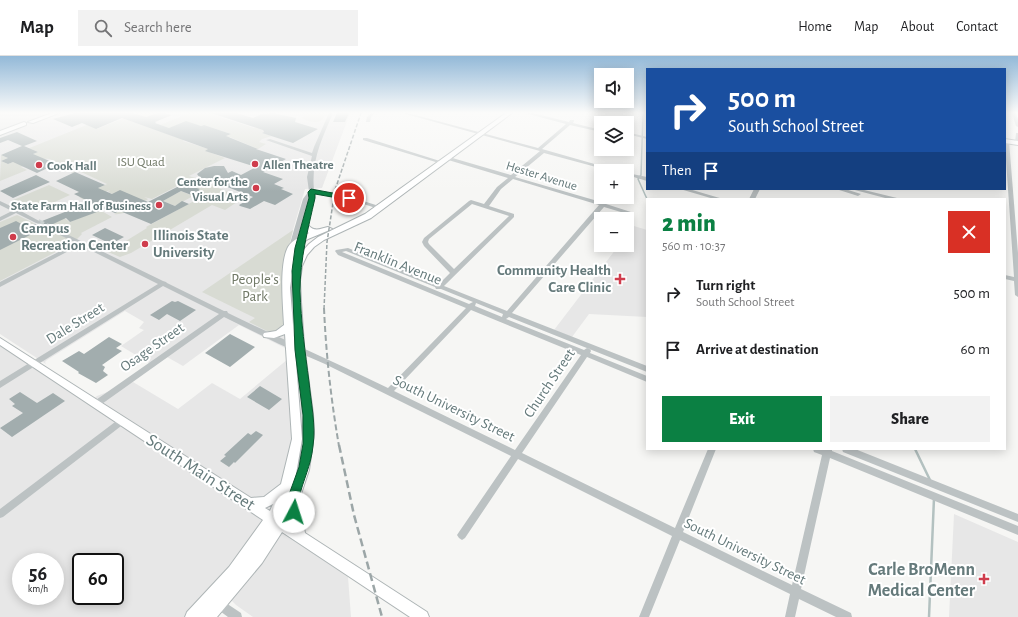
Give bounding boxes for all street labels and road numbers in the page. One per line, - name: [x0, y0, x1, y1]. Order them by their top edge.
- street label: Hester Avenue: [504, 159, 579, 193]
- street label: Franklin Avenue: [352, 239, 444, 288]
- street label: Dale Street: [44, 300, 107, 347]
- street label: Osage Street: [118, 320, 187, 375]
- street label: Church Street: [521, 346, 578, 420]
- street label: South University Street: [391, 372, 517, 445]
- street label: South Main Street: [143, 431, 258, 515]
- street label: South University Street: [682, 515, 808, 588]

